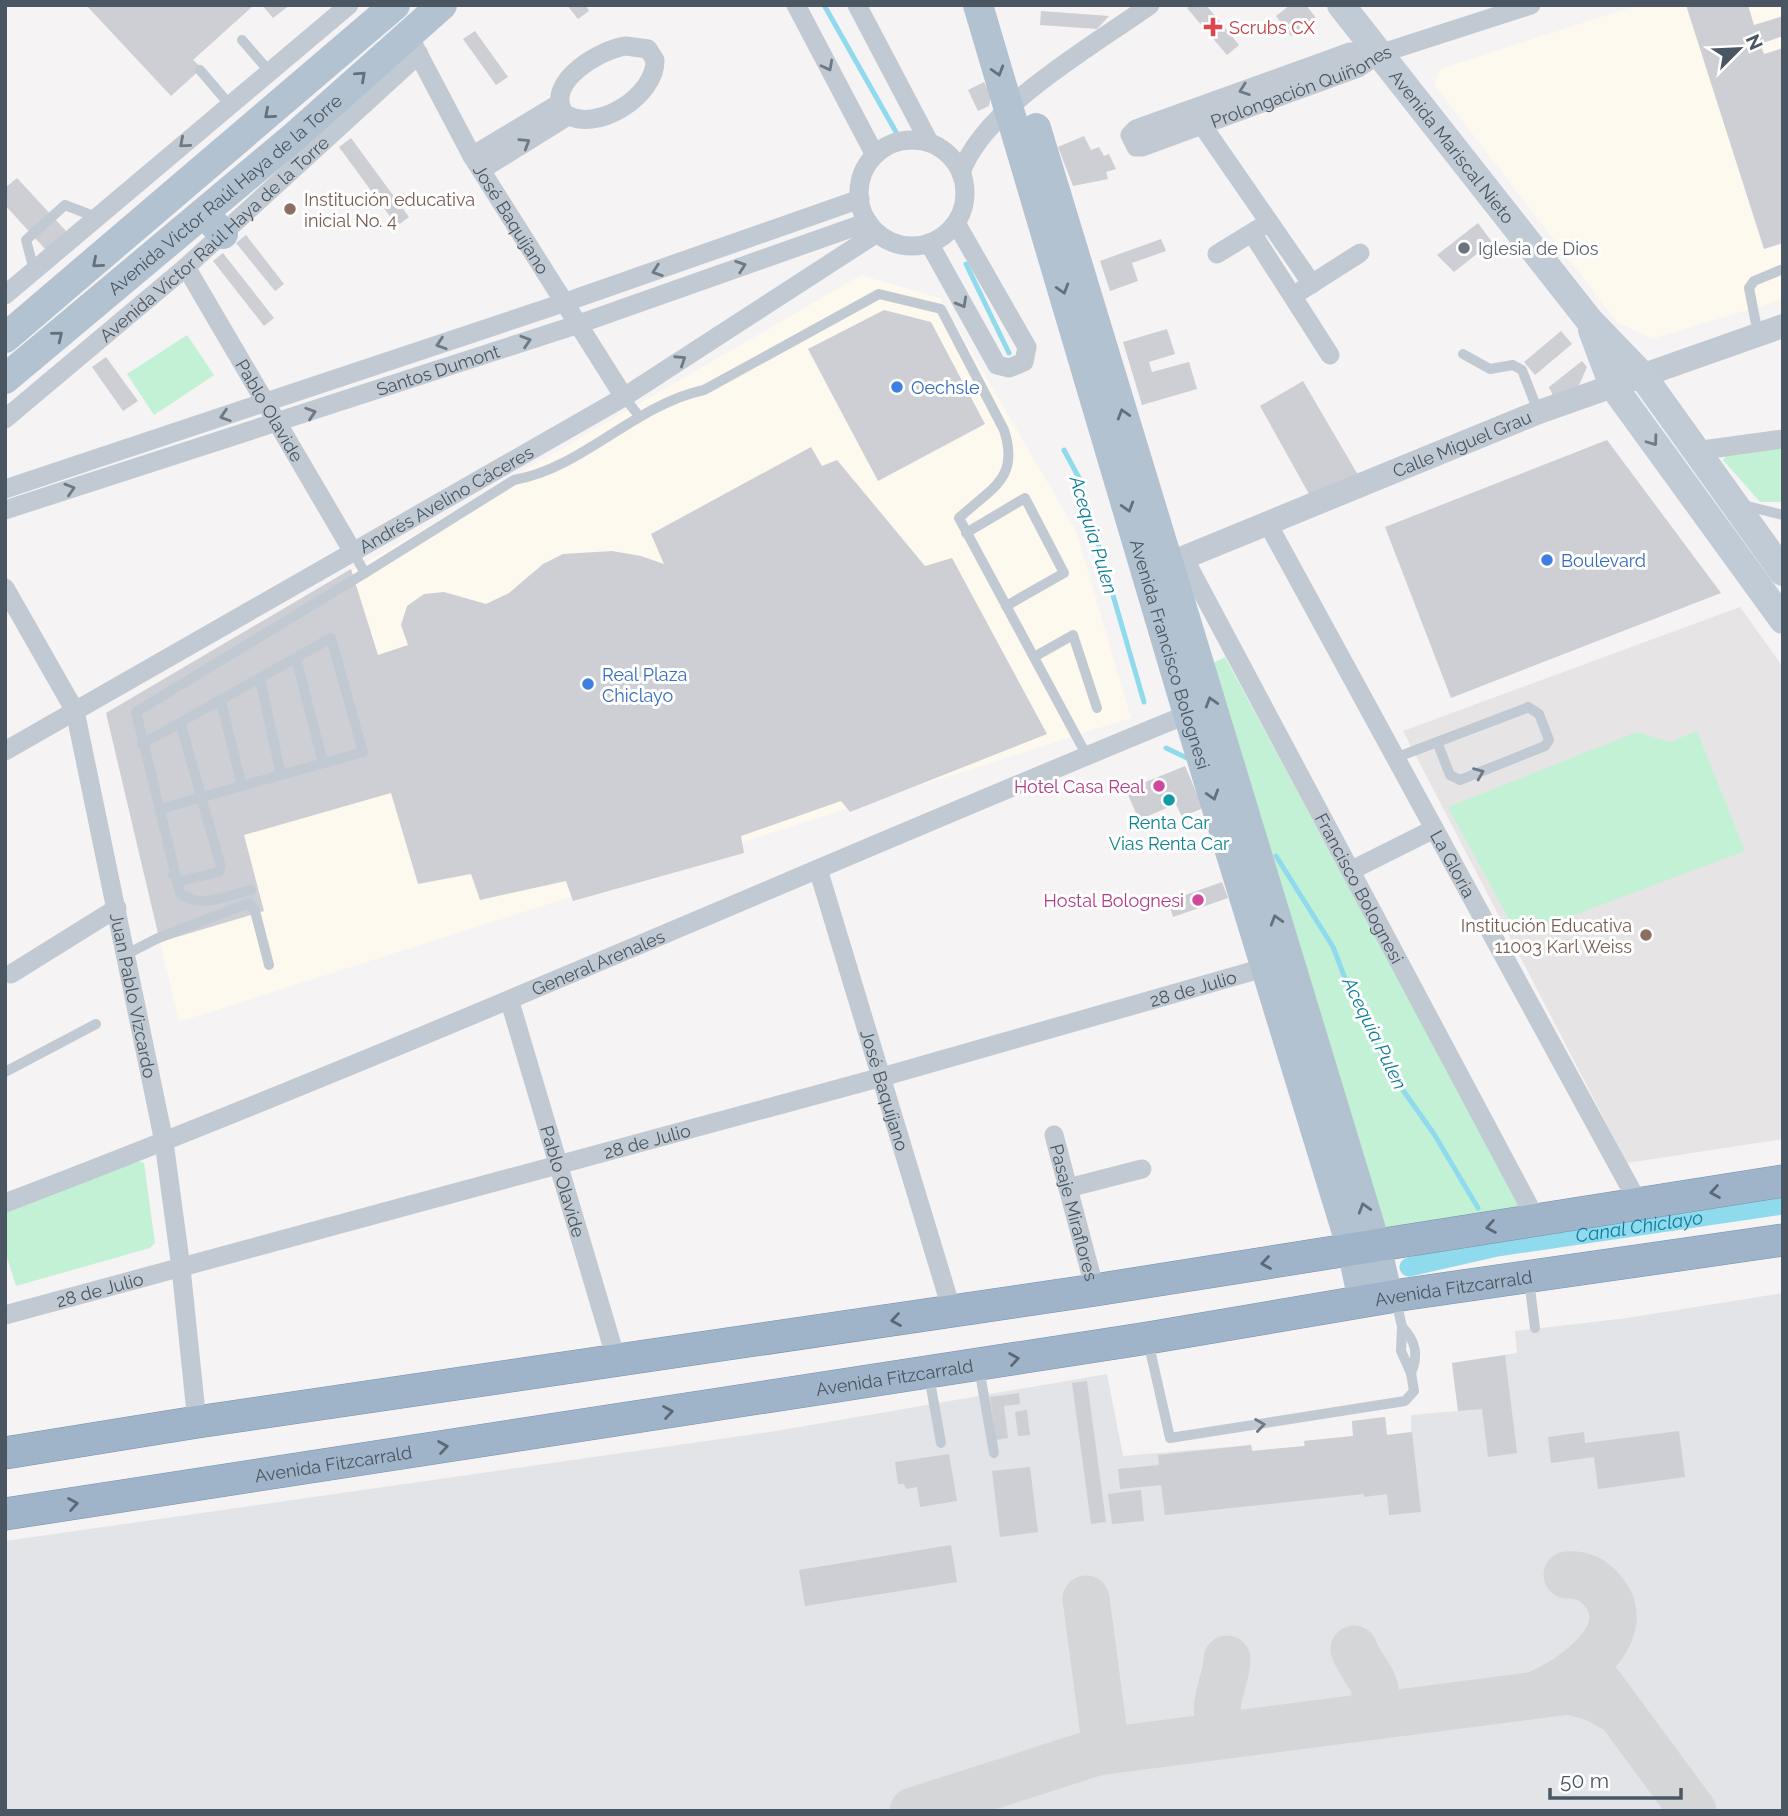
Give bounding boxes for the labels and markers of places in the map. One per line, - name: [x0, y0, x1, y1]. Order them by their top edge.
- marker: Scrubs CX: [1203, 17, 1223, 37]
- place label: Scrubs CX: [1229, 17, 1315, 38]
- place label: Institución educativa inicial No. 4: [304, 189, 475, 231]
- marker: Institución educativa inicial No. 4: [282, 201, 298, 217]
- place label: Iglesia de Dios: [1478, 238, 1599, 259]
- marker: Iglesia de Dios: [1456, 240, 1472, 256]
- place label: Oechsle: [911, 377, 980, 398]
- marker: Oechsle: [889, 379, 905, 395]
- place label: Boulevard: [1561, 550, 1646, 571]
- marker: Boulevard: [1539, 552, 1555, 568]
- place label: Real Plaza Chiclayo: [602, 664, 687, 706]
- marker: Real Plaza Chiclayo: [580, 676, 596, 692]
- place label: Hotel Casa Real: [1014, 776, 1145, 797]
- marker: Hotel Casa Real: [1151, 778, 1167, 794]
- marker: Renta Car Vias Renta Car: [1161, 792, 1177, 808]
- place label: Renta Car Vias Renta Car: [1109, 812, 1230, 854]
- place label: Hostal Bolognesi: [1044, 890, 1184, 911]
- marker: Hostal Bolognesi: [1190, 892, 1206, 908]
- place label: Institución Educativa 11003 Karl Weiss: [1461, 915, 1632, 957]
- marker: Institución Educativa 11003 Karl Weiss: [1638, 927, 1654, 943]

